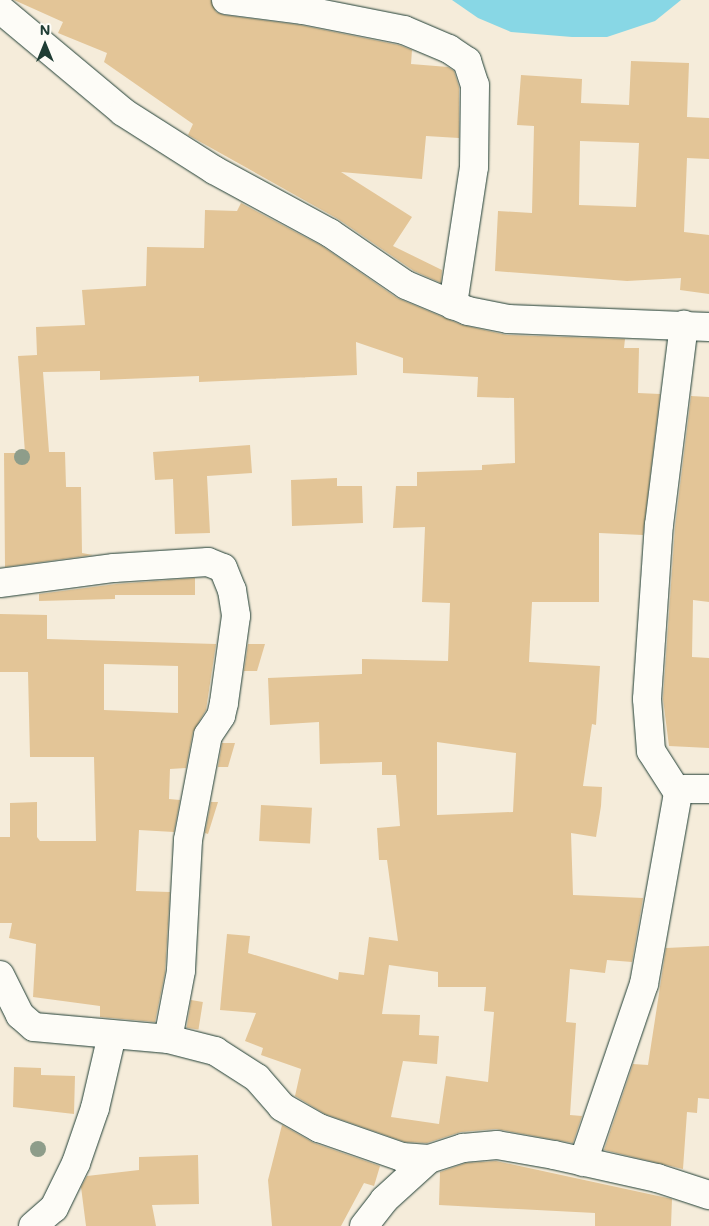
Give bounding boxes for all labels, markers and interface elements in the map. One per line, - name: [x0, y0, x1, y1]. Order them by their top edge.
- north arrow: [20, 20, 70, 70]
- text: N: [40, 20, 50, 39]

